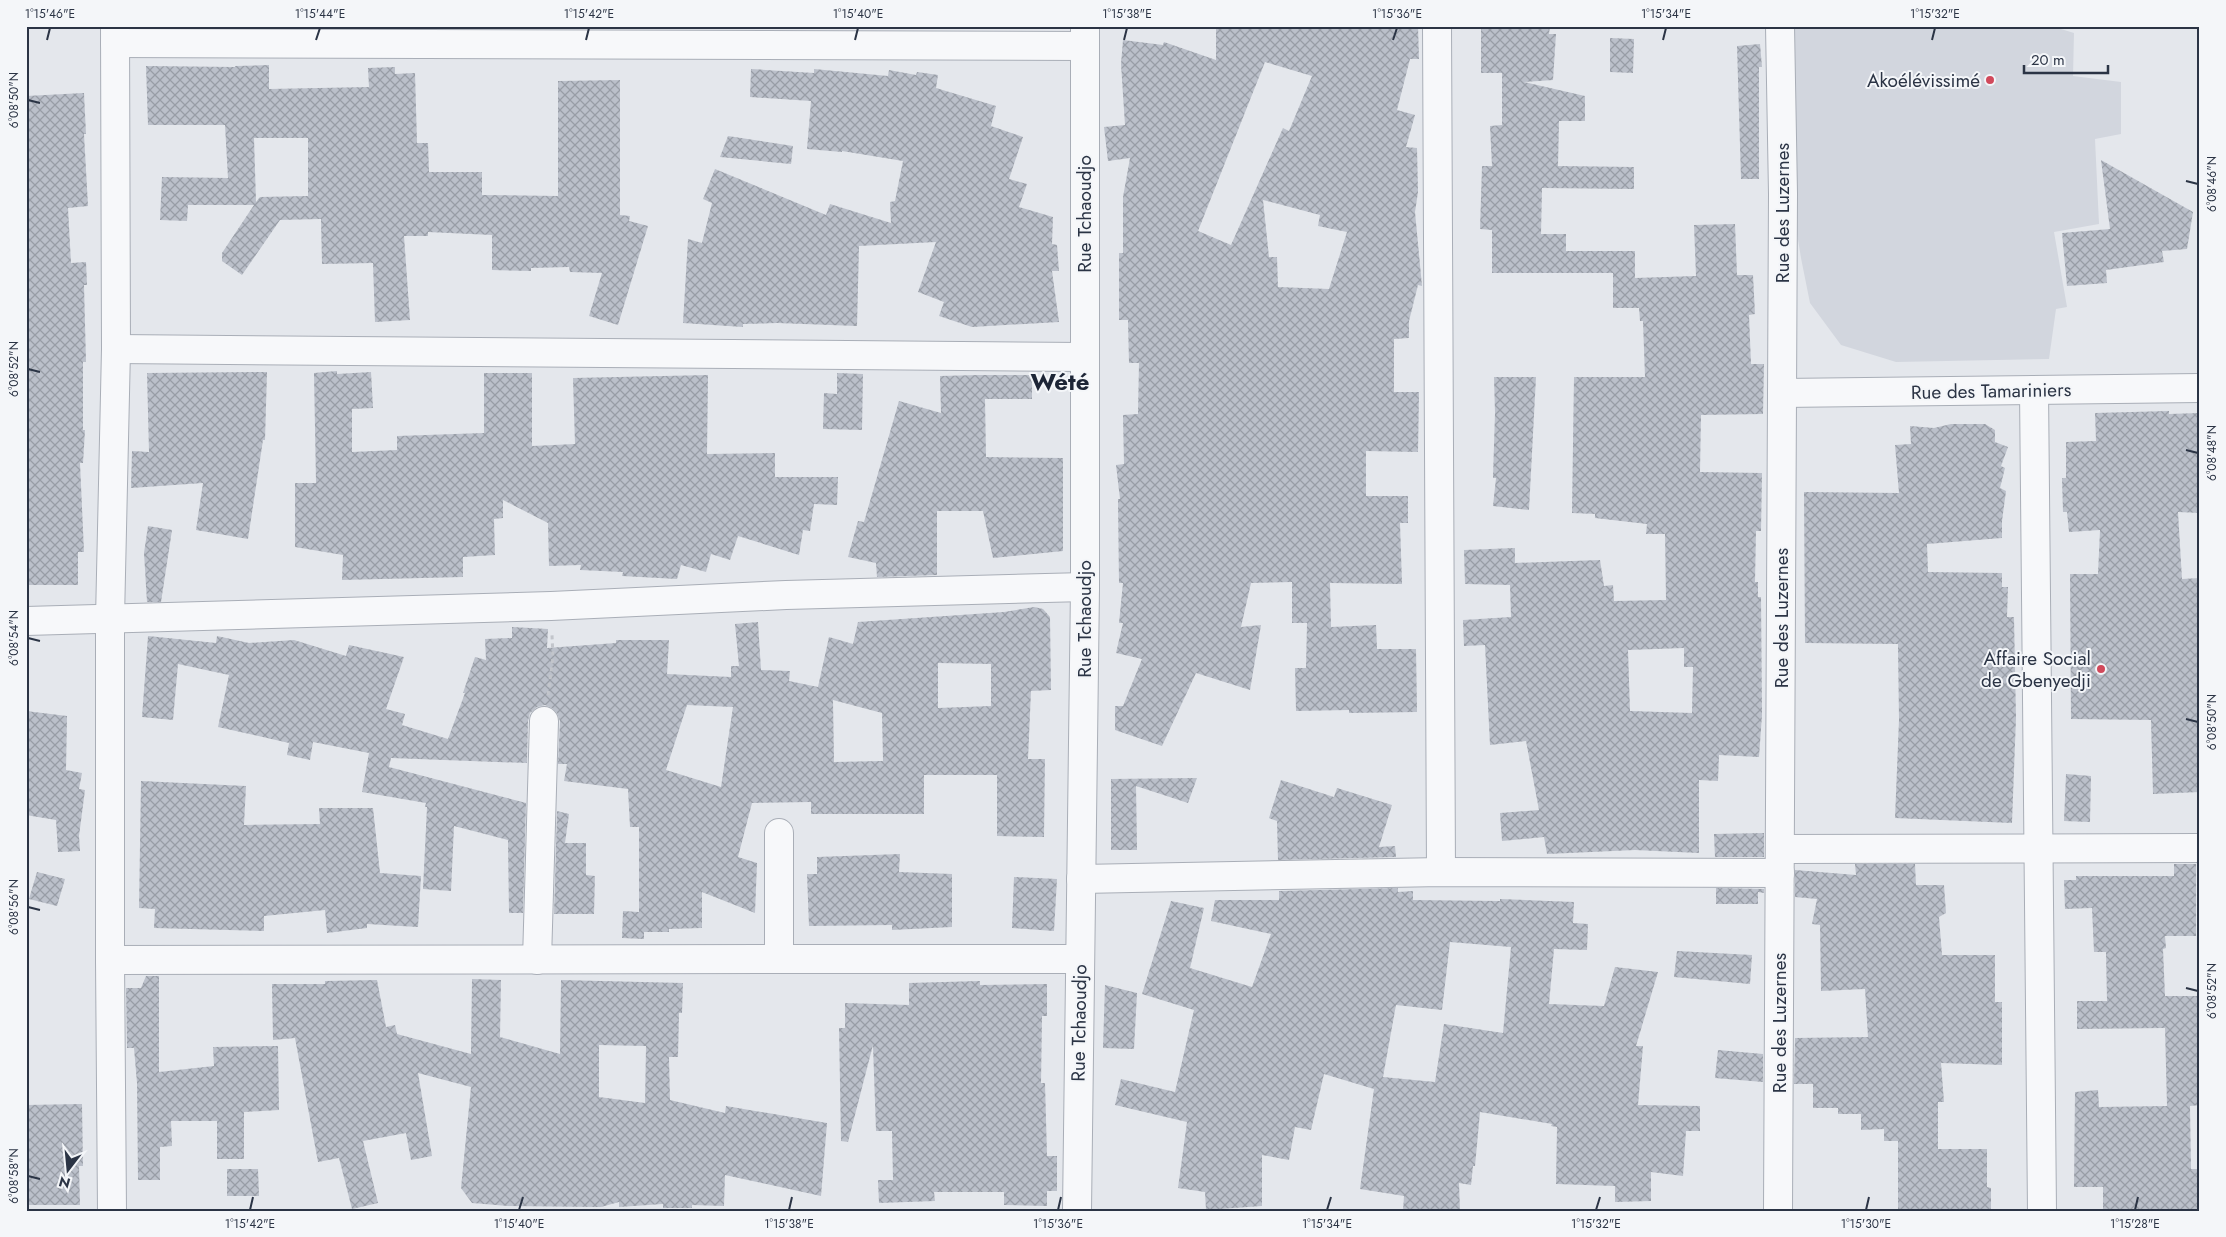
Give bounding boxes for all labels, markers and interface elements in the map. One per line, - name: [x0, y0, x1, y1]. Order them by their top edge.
- text: 1°15'46"E: [25, 5, 75, 23]
- text: 1°15'44"E: [295, 5, 345, 23]
- text: 1°15'42"E: [564, 5, 614, 23]
- text: 1°15'40"E: [833, 5, 883, 23]
- text: 1°15'38"E: [1102, 5, 1152, 23]
- text: 1°15'36"E: [1372, 5, 1422, 23]
- text: 1°15'34"E: [1641, 5, 1691, 23]
- text: 1°15'32"E: [1910, 5, 1960, 23]
- scale bar: [2024, 42, 2107, 74]
- text: 20 m: [2031, 49, 2065, 71]
- place label: Akoélévissimé: [1867, 67, 1980, 94]
- text: 6°08'50"N: [5, 72, 23, 128]
- marker: Akoélévissimé: [1984, 74, 1996, 86]
- street label: Rue des Luzernes: [1769, 142, 1796, 283]
- street label: Rue Tchaoudjo: [1071, 155, 1098, 273]
- text: 6°08'46"N: [2203, 156, 2221, 212]
- text: 6°08'52"N: [5, 341, 23, 397]
- district label: Wété: [1031, 364, 1089, 399]
- street label: Rue des Tamariniers: [1911, 376, 2072, 406]
- text: 6°08'48"N: [2203, 425, 2221, 481]
- street label: Rue des Luzernes: [1768, 547, 1795, 688]
- street label: Rue Tchaoudjo: [1071, 560, 1098, 678]
- text: 6°08'54"N: [5, 610, 23, 666]
- place label: Affaire Social de Gbenyedji: [1981, 645, 2091, 694]
- marker: Affaire Social de Gbenyedji: [2095, 663, 2107, 675]
- text: 6°08'50"N: [2203, 694, 2221, 750]
- text: 6°08'56"N: [5, 879, 23, 935]
- street label: Rue des Luzernes: [1766, 952, 1793, 1093]
- text: 6°08'52"N: [2203, 963, 2221, 1019]
- street label: Rue Tchaoudjo: [1064, 964, 1094, 1082]
- north arrow: [42, 1144, 92, 1194]
- text: 6°08'58"N: [5, 1148, 23, 1204]
- text: N: [56, 1171, 73, 1194]
- text: 1°15'42"E: [225, 1215, 275, 1233]
- text: 1°15'40"E: [494, 1215, 544, 1233]
- text: 1°15'38"E: [764, 1215, 814, 1233]
- text: 1°15'36"E: [1033, 1215, 1083, 1233]
- text: 1°15'34"E: [1302, 1215, 1352, 1233]
- text: 1°15'32"E: [1571, 1215, 1621, 1233]
- text: 1°15'30"E: [1841, 1215, 1891, 1233]
- text: 1°15'28"E: [2110, 1215, 2160, 1233]

